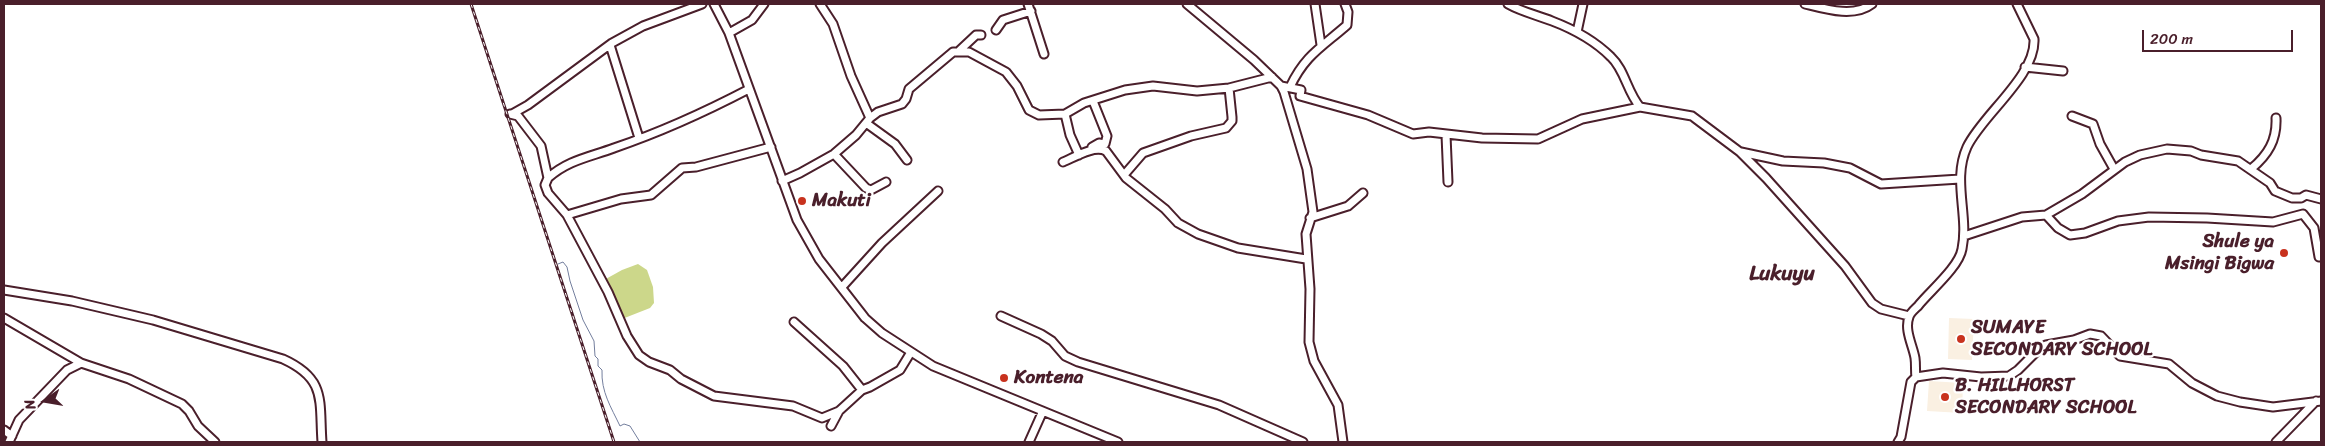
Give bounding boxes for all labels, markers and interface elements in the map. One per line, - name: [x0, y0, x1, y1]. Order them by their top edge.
- scale bar: [2145, 20, 2296, 52]
- text: 200 m: [2150, 26, 2193, 52]
- place label: Makuti: [812, 190, 871, 212]
- marker: Makuti: [796, 195, 808, 207]
- place label: Shule ya Msingi Bigwa: [2165, 231, 2274, 275]
- marker: Shule ya Msingi Bigwa: [2278, 247, 2290, 259]
- district label: Lukuyu: [1749, 262, 1815, 288]
- place label: SUMAYE SECONDARY SCHOOL: [1971, 317, 2152, 361]
- marker: SUMAYE SECONDARY SCHOOL: [1955, 333, 1967, 345]
- place label: Kontena: [1014, 367, 1083, 389]
- marker: Kontena: [998, 372, 1010, 384]
- place label: B. HILLHORST SECONDARY SCHOOL: [1955, 375, 2136, 419]
- north arrow: [20, 376, 70, 426]
- marker: B. HILLHORST SECONDARY SCHOOL: [1939, 391, 1951, 403]
- text: N: [17, 397, 43, 412]

